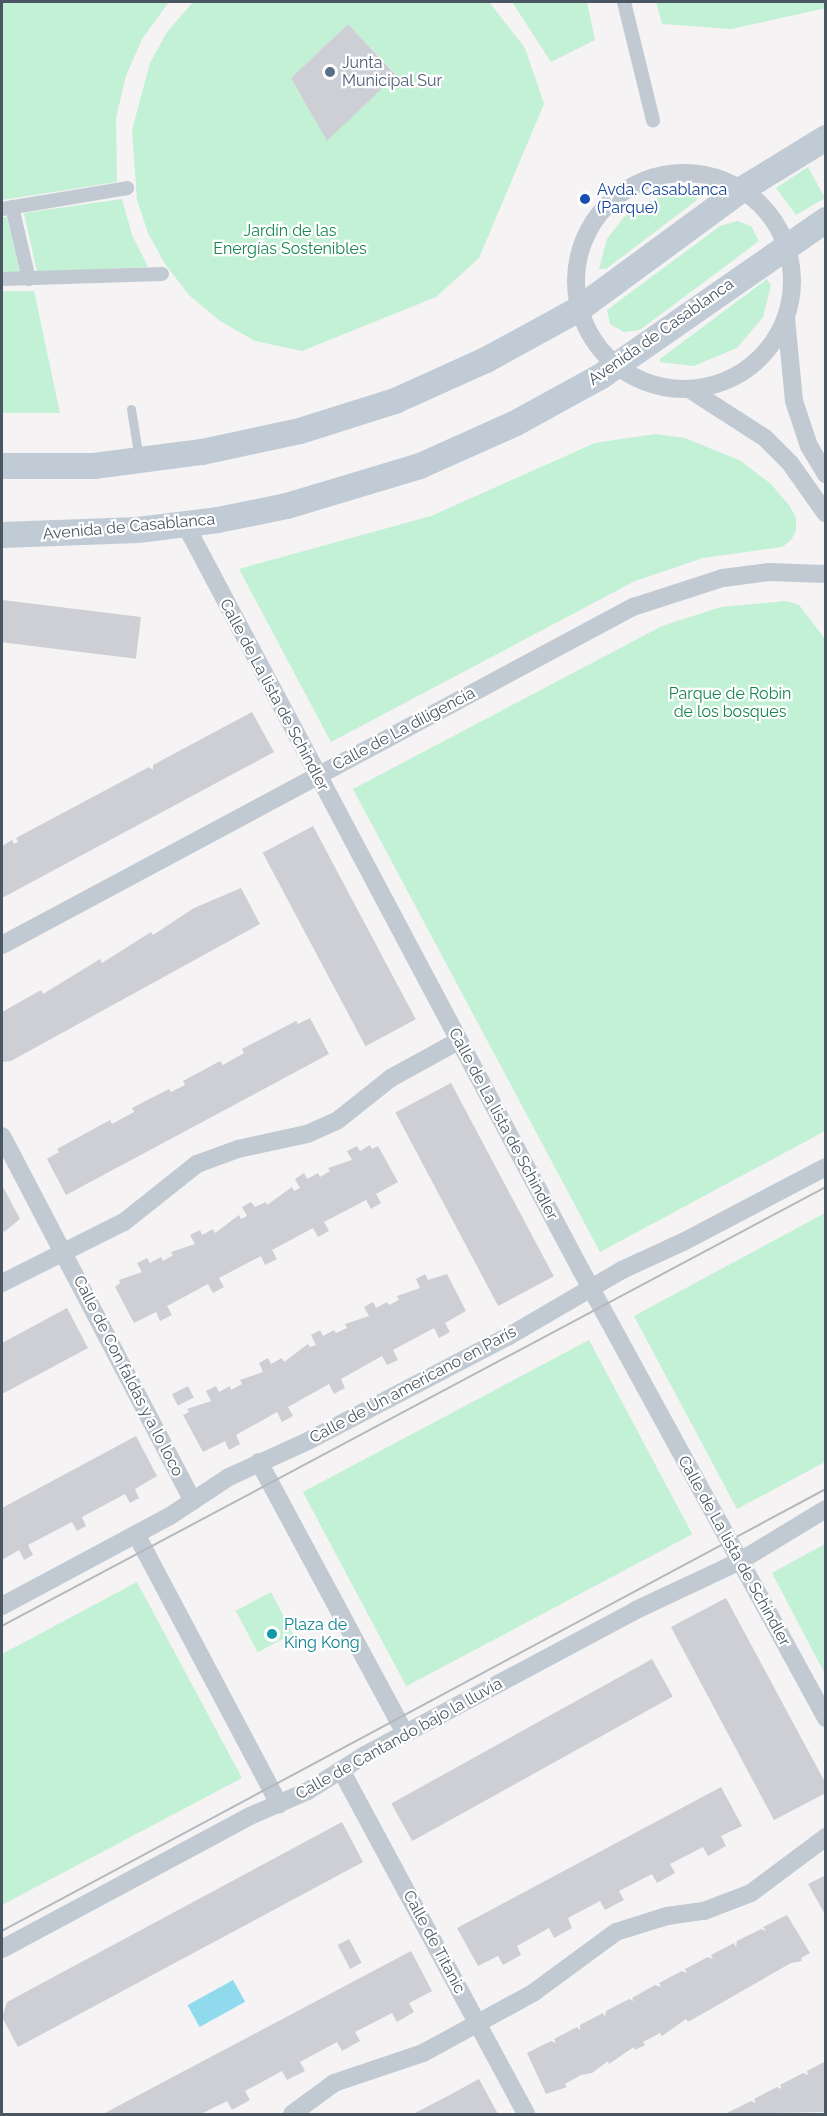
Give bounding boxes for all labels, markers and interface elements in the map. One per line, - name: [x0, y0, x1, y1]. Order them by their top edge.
- place label: Junta Municipal Sur: [342, 53, 442, 91]
- marker: Junta Municipal Sur: [323, 65, 337, 79]
- place label: Avda. Casablanca (Parque): [597, 180, 727, 218]
- marker: Avda. Casablanca (Parque): [578, 192, 592, 206]
- park label: Jardín de las Energías Sostenibles: [213, 221, 367, 259]
- street label: Avenida de Casablanca: [585, 275, 737, 389]
- street label: Avenida de Casablanca: [42, 510, 216, 544]
- street label: Calle de La lista de Schindler: [215, 596, 333, 794]
- street label: Calle de La diligencia: [330, 683, 478, 775]
- park label: Parque de Robin de los bosques: [669, 684, 791, 722]
- street label: Calle de La lista de Schindler: [444, 1025, 562, 1223]
- street label: Calle de Con faldas y a lo loco: [69, 1272, 187, 1480]
- street label: Calle de Un americano en París: [306, 1322, 520, 1448]
- street label: Calle de La lista de Schindler: [674, 1453, 794, 1649]
- place label: Plaza de King Kong: [284, 1615, 360, 1653]
- marker: Plaza de King Kong: [265, 1627, 279, 1641]
- street label: Calle de Cantando bajo la lluvia: [292, 1674, 506, 1804]
- street label: Calle de Titanic: [399, 1887, 469, 1997]

